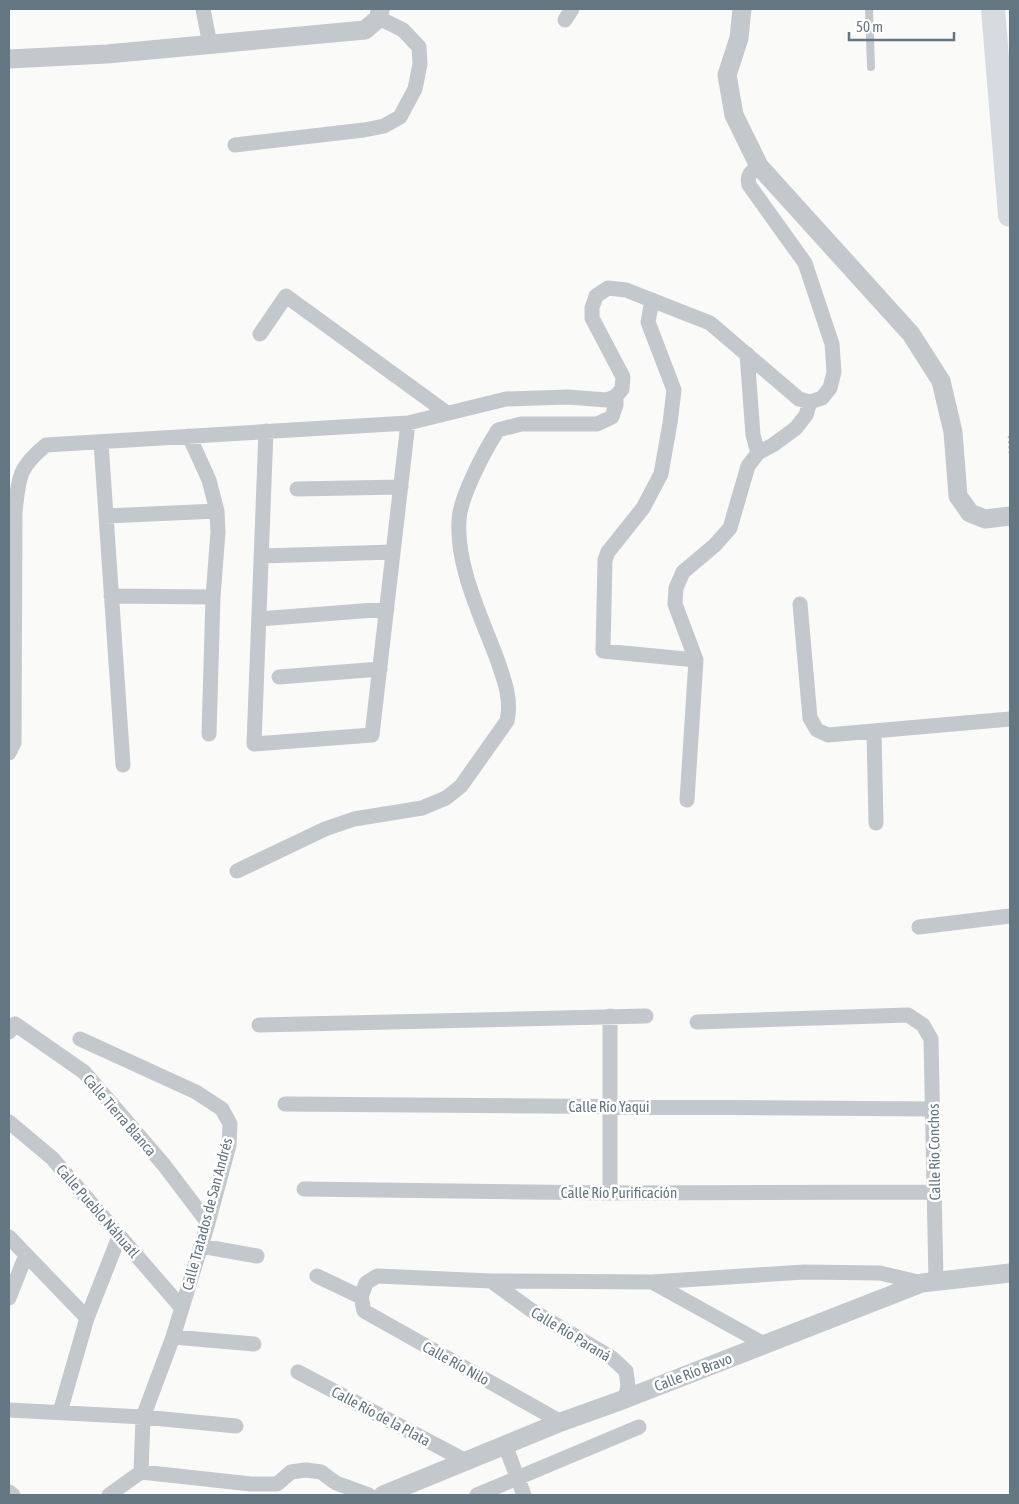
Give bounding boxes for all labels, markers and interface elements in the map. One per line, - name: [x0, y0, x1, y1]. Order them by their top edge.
- scale bar: [849, 10, 954, 42]
- text: 50 m: [856, 18, 883, 35]
- street label: Calle Tierra Blanca: [80, 1071, 160, 1159]
- street label: Calle Río Yaqui: [568, 1098, 650, 1115]
- street label: Calle Río Conchos: [925, 1104, 943, 1200]
- street label: Calle Tratados de San Andrés: [178, 1136, 236, 1292]
- street label: Calle Pueblo Náhuatl: [53, 1161, 143, 1261]
- street label: Calle Río Purificación: [561, 1184, 677, 1201]
- street label: Calle Río Paraná: [528, 1304, 614, 1364]
- street label: Calle Río Nilo: [420, 1338, 492, 1388]
- street label: Calle Río Bravo: [652, 1349, 734, 1395]
- street label: Calle Río de la Plata: [329, 1383, 433, 1449]

